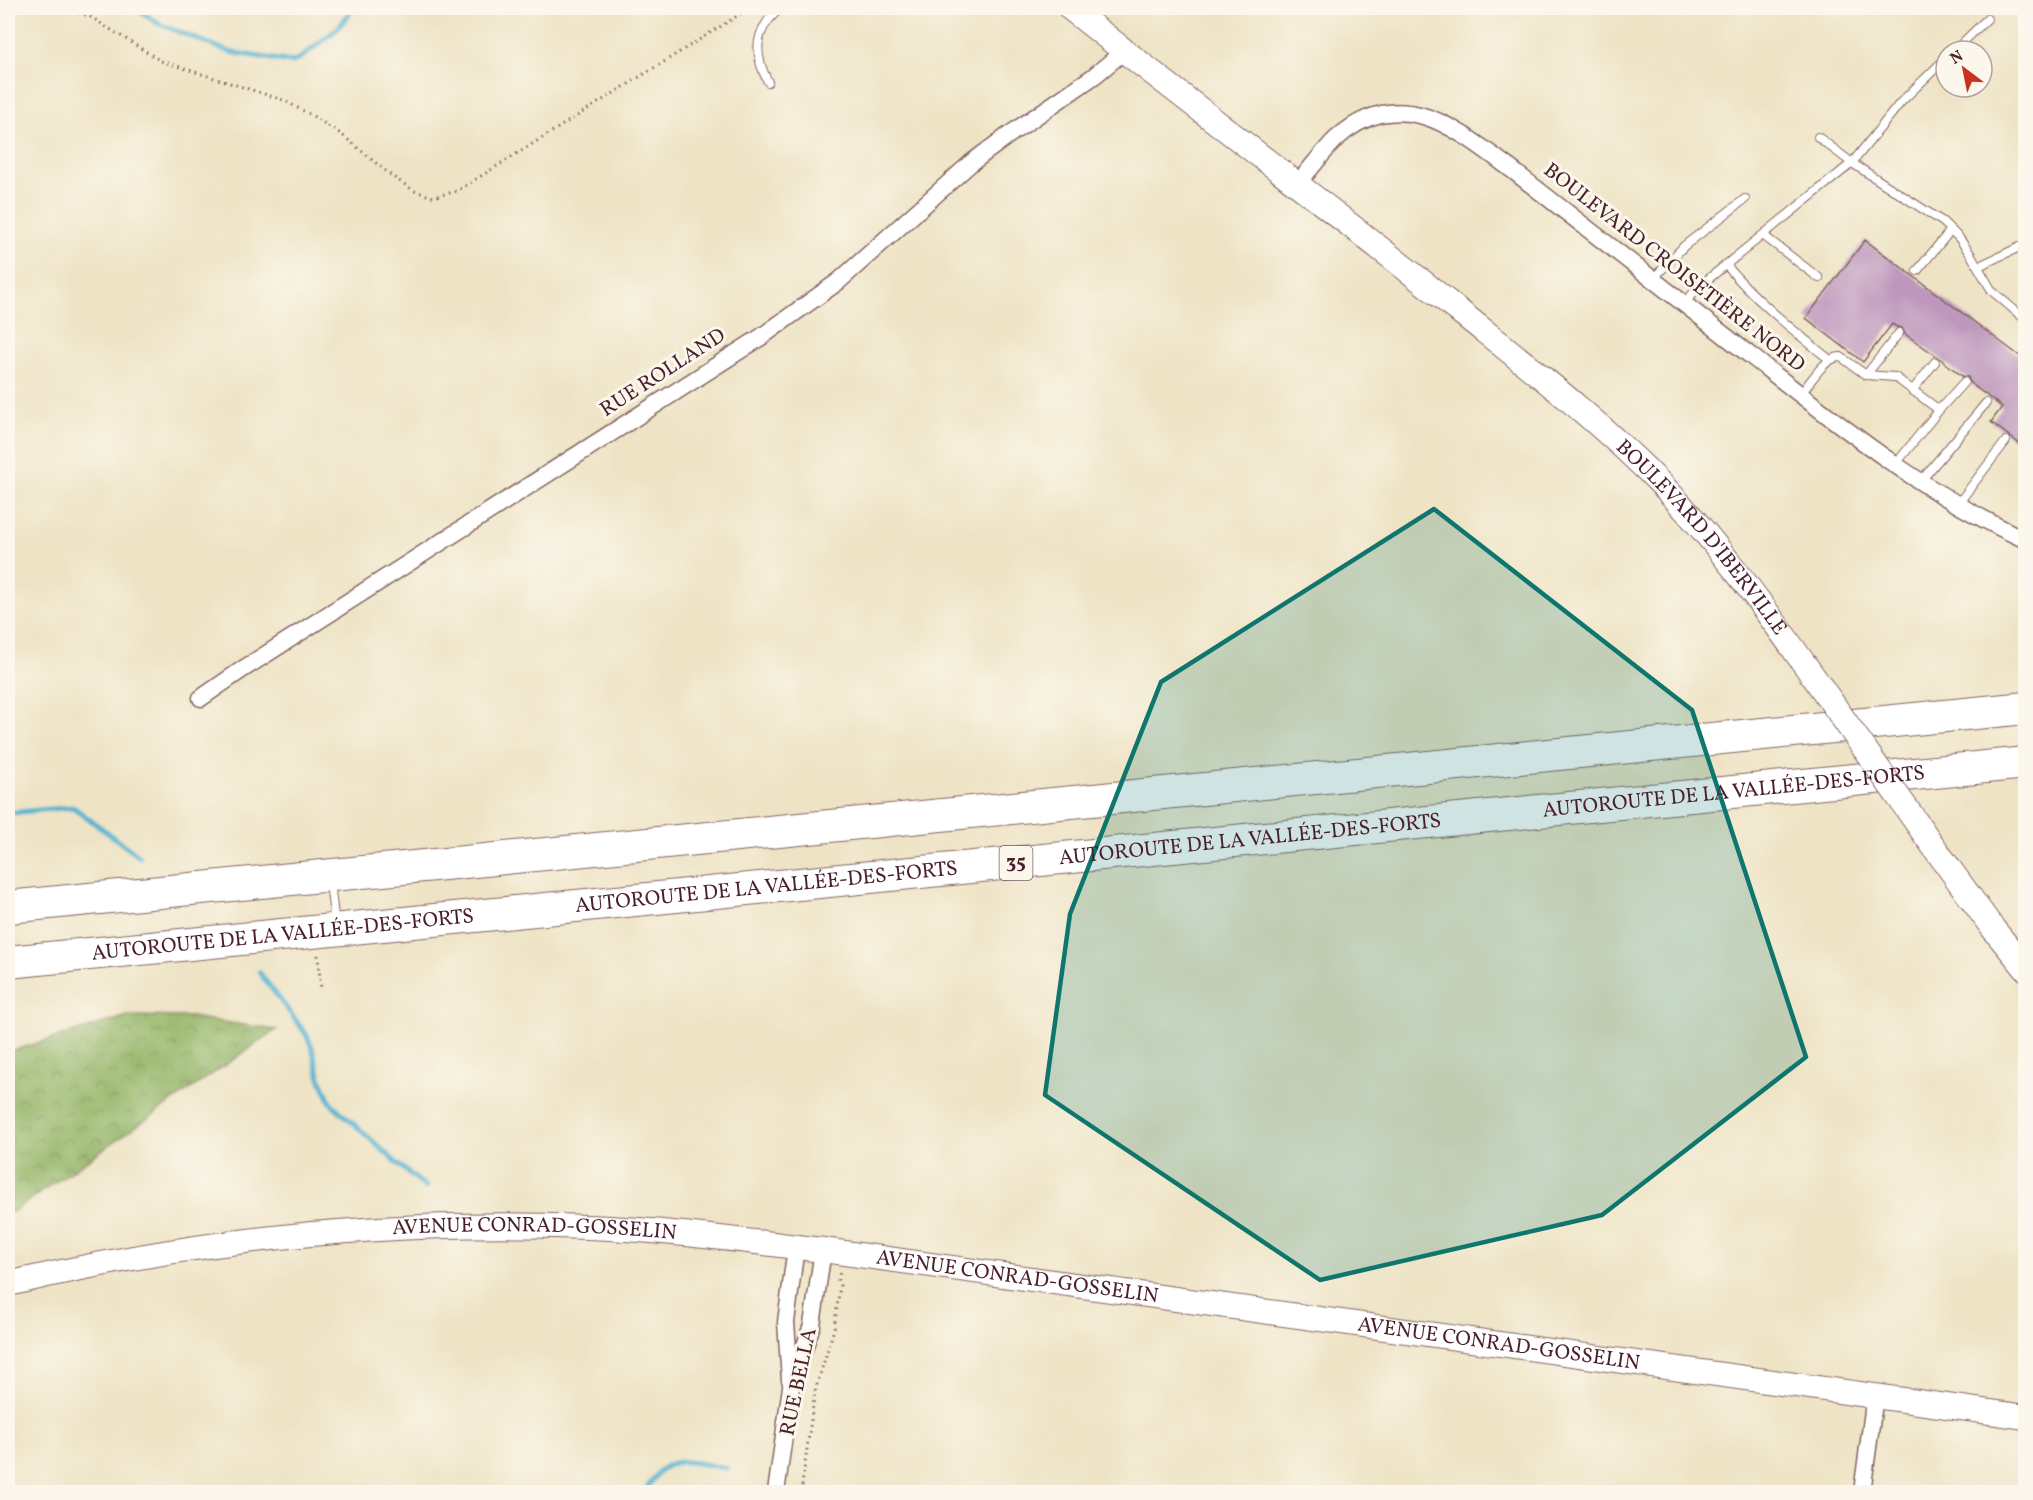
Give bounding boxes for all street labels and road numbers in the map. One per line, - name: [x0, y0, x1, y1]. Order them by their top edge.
- street label: BOULEVARD CROISETIÈRE NORD: [1537, 156, 1811, 380]
- street label: RUE ROLLAND: [595, 322, 731, 424]
- street label: BOULEVARD D'IBERVILLE: [1609, 433, 1794, 641]
- street label: AUTOROUTE DE LA VALLÉE-DES-FORTS: [1541, 759, 1926, 825]
- street label: AUTOROUTE DE LA VALLÉE-DES-FORTS: [1058, 806, 1442, 873]
- road number: 35: [1000, 846, 1032, 880]
- street label: AUTOROUTE DE LA VALLÉE-DES-FORTS: [574, 854, 959, 920]
- street label: AUTOROUTE DE LA VALLÉE-DES-FORTS: [90, 902, 475, 968]
- street label: AVENUE CONRAD-GOSSELIN: [391, 1211, 678, 1248]
- street label: AVENUE CONRAD-GOSSELIN: [874, 1243, 1160, 1311]
- street label: AVENUE CONRAD-GOSSELIN: [1356, 1310, 1642, 1378]
- street label: RUE BELLA: [773, 1325, 825, 1439]

